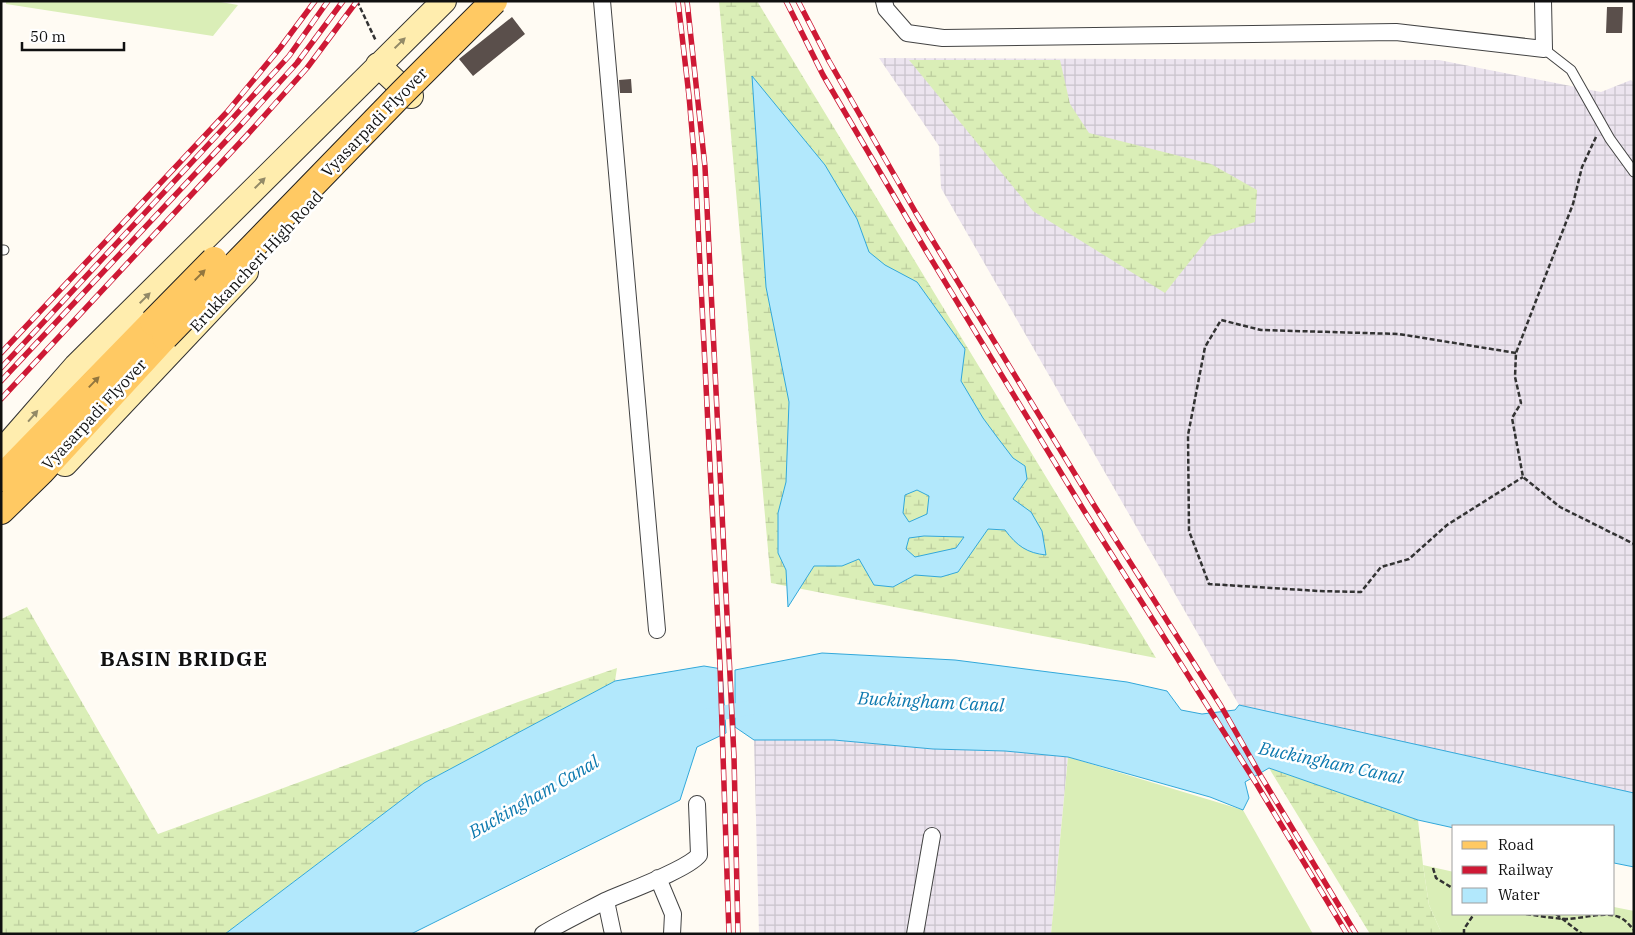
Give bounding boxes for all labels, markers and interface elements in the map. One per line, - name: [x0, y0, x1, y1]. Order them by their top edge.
- scale bar: [22, 20, 125, 52]
- text: 50 m: [30, 27, 66, 46]
- one-way arrow: [394, 38, 406, 50]
- street label: Vyasarpadi Flyover: [317, 63, 431, 181]
- one-way arrow: [254, 177, 266, 189]
- street label: Erukkancheri High Road: [185, 186, 327, 336]
- one-way arrow: [194, 269, 206, 281]
- one-way arrow: [139, 292, 151, 304]
- street label: Vyasarpadi Flyover: [37, 354, 151, 474]
- one-way arrow: [88, 376, 100, 388]
- one-way arrow: [27, 410, 39, 422]
- district label: BASIN BRIDGE: [100, 644, 268, 672]
- water label: Buckingham Canal: [856, 686, 1006, 717]
- water label: Buckingham Canal: [1256, 736, 1406, 789]
- water label: Buckingham Canal: [464, 750, 604, 844]
- legend: [1452, 825, 1615, 915]
- text: Road: [1498, 835, 1534, 854]
- text: Railway: [1498, 860, 1553, 879]
- text: Water: [1498, 885, 1540, 904]

